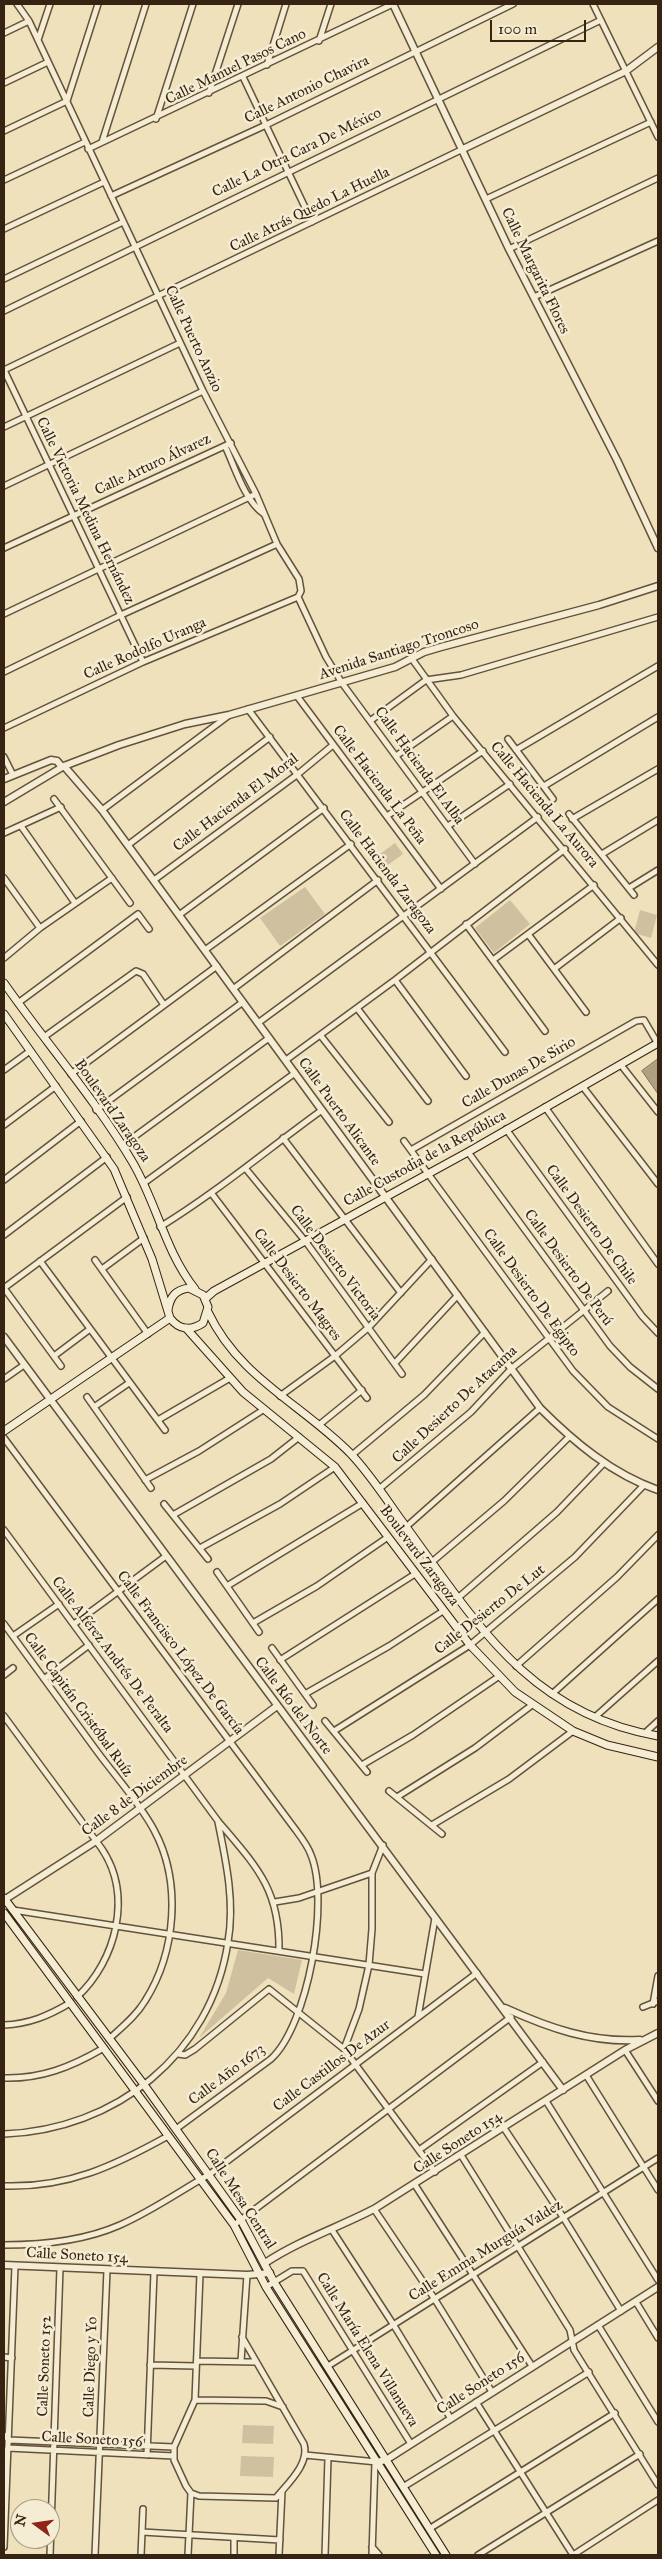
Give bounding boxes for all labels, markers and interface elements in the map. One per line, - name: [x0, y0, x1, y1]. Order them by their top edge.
- scale bar: [492, 10, 588, 42]
- text: 100 m: [498, 20, 537, 38]
- street label: Calle Manuel Pasos Cano: [163, 25, 309, 109]
- street label: Calle Antonio Chavira: [242, 52, 372, 128]
- street label: Calle La Otra Cara De México: [209, 104, 385, 202]
- street label: Calle Atrás Quedo La Huella: [227, 163, 393, 257]
- street label: Calle Margarita Flores: [497, 205, 573, 337]
- street label: Calle Puerto Anzio: [160, 283, 226, 395]
- street label: Calle Victoria Medina Hernández: [32, 414, 138, 608]
- street label: Calle Arturo Álvarez: [92, 430, 214, 500]
- street label: Calle Rodolfo Uranga: [81, 614, 209, 684]
- street label: Avenida Santiago Troncoso: [317, 616, 481, 684]
- street label: Calle Hacienda El Alba: [370, 704, 468, 828]
- street label: Calle Hacienda La Peña: [328, 722, 430, 848]
- street label: Calle Hacienda La Aurora: [486, 738, 602, 872]
- street label: Calle Hacienda El Moral: [170, 750, 302, 856]
- street label: Calle Hacienda Zaragoza: [334, 806, 440, 938]
- street label: Calle Dunas De Sirio: [459, 1033, 579, 1113]
- street label: Calle Puerto Alicante: [294, 1054, 384, 1170]
- street label: Boulevard Zaragoza: [70, 1056, 154, 1166]
- street label: Calle Custodia de la República: [341, 1107, 509, 1211]
- street label: Calle Desierto De Chile: [541, 1161, 641, 1289]
- street label: Calle Desierto Victoria: [286, 1202, 384, 1324]
- street label: Calle Desierto De Perú: [520, 1206, 616, 1330]
- street label: Calle Desierto Magres: [249, 1225, 345, 1345]
- street label: Calle Desierto De Egipto: [479, 1226, 583, 1360]
- street label: Calle Desierto De Atacama: [389, 1342, 521, 1468]
- street label: Boulevard Zaragoza: [375, 1502, 463, 1610]
- street label: Calle Desierto De Lut: [431, 1561, 549, 1659]
- street label: Calle Francisco López De García: [113, 1568, 247, 1738]
- street label: Calle Alférez Andrés De Peralta: [47, 1573, 177, 1737]
- street label: Calle Capitán Cristóbal Ruíz: [20, 1629, 136, 1781]
- street label: Calle Río del Norte: [250, 1653, 336, 1759]
- street label: Calle 8 de Diciembre: [79, 1752, 191, 1840]
- street label: Calle Castillos De Azur: [270, 2016, 394, 2116]
- street label: Calle Año 1673: [185, 2040, 269, 2110]
- street label: Calle Soneto 154: [410, 2108, 506, 2178]
- street label: Calle Mesa Central: [201, 2145, 279, 2253]
- street label: Calle Emma Murguía Valdez: [406, 2196, 566, 2306]
- street label: Calle Soneto 154: [26, 2244, 128, 2268]
- street label: Calle María Elena Villanueva: [312, 2270, 422, 2430]
- street label: Calle Soneto 152: [34, 2315, 56, 2417]
- street label: Calle Diego y Yo: [80, 2316, 102, 2418]
- street label: Calle Soneto 156: [434, 2349, 528, 2419]
- street label: Calle Soneto 156: [41, 2428, 143, 2452]
- north arrow: [10, 2499, 60, 2549]
- text: N: [11, 2513, 31, 2528]

